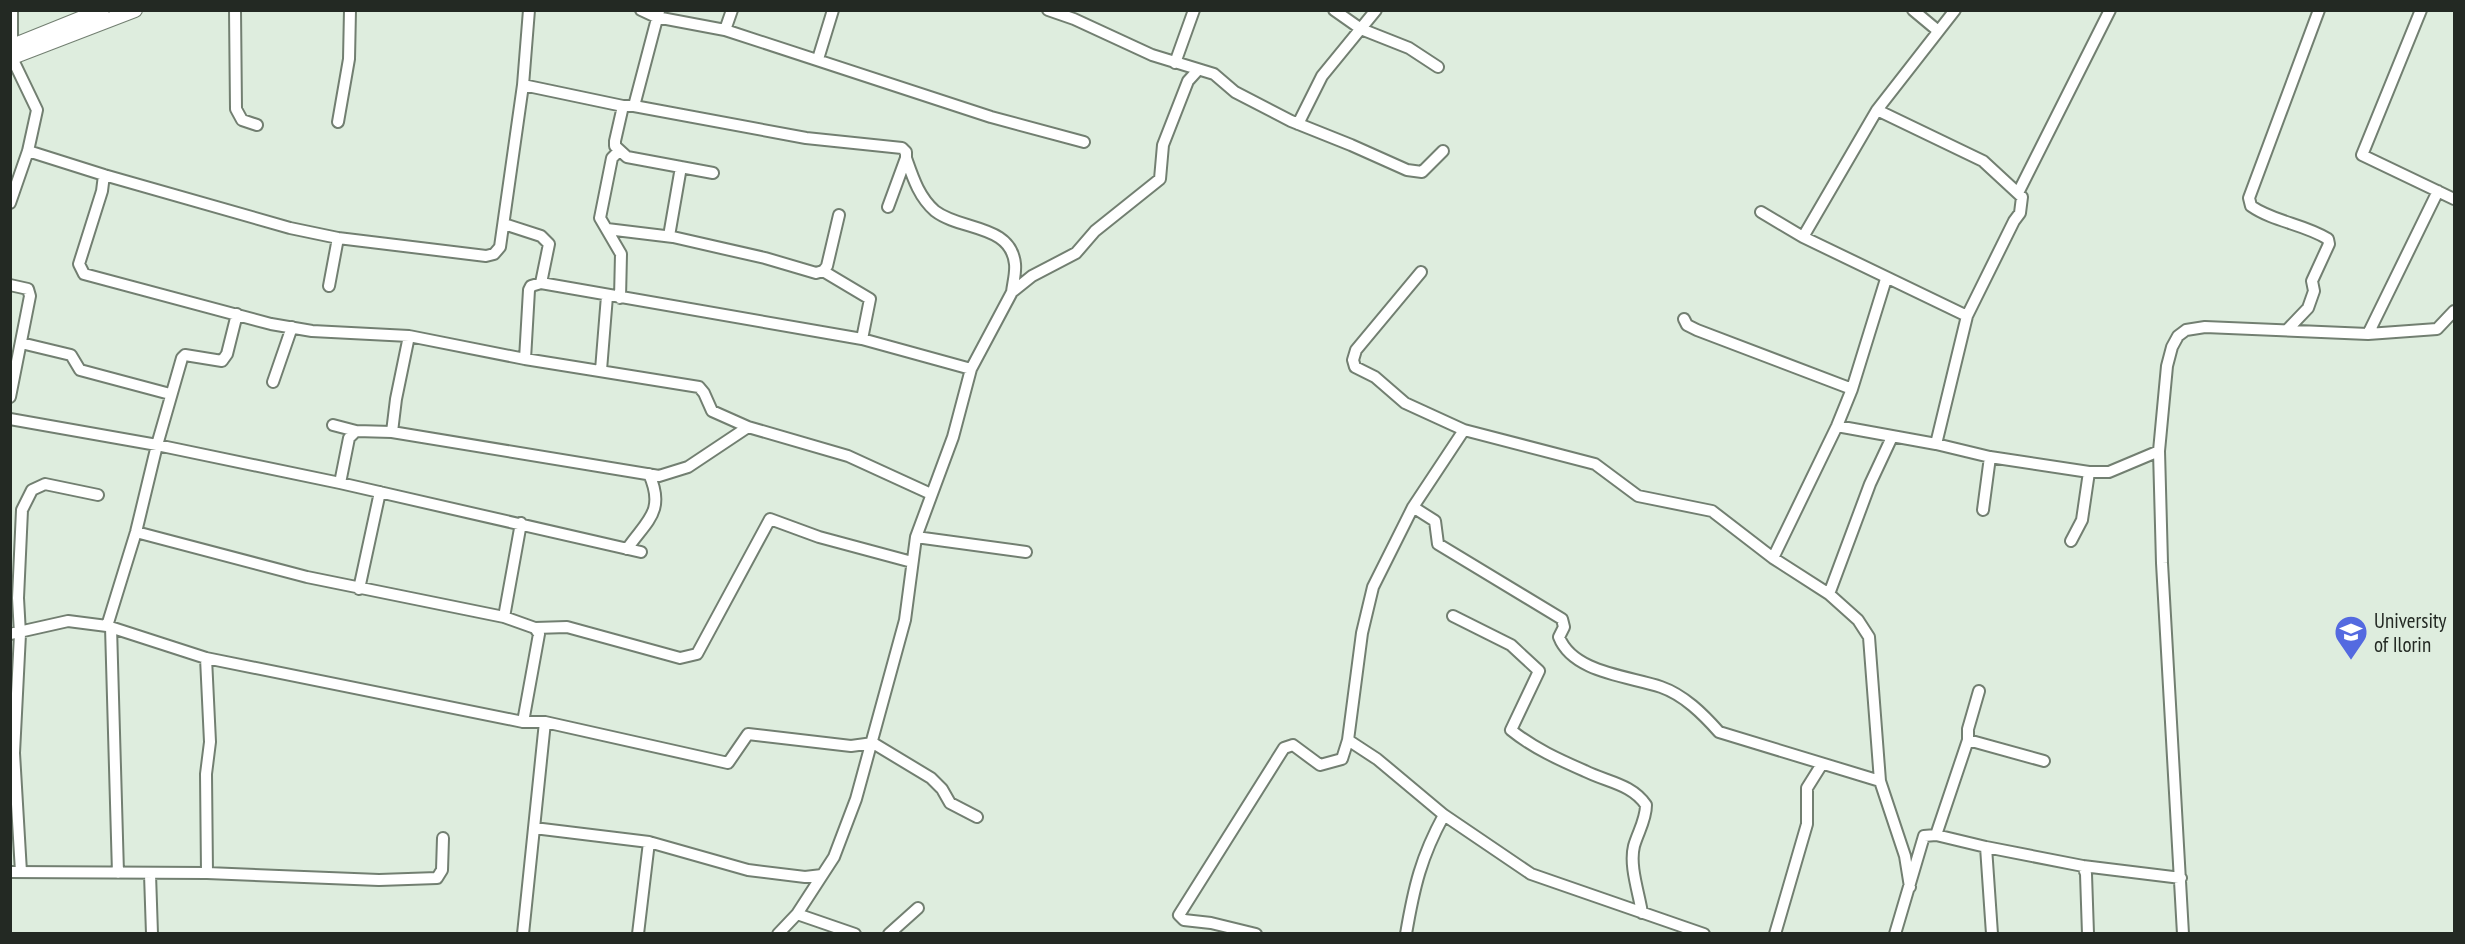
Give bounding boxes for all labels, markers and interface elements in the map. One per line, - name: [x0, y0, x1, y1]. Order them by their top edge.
- place label: University of Ilorin: [2374, 607, 2447, 658]
- school or university icon: University of Ilorin: [2333, 614, 2369, 661]

